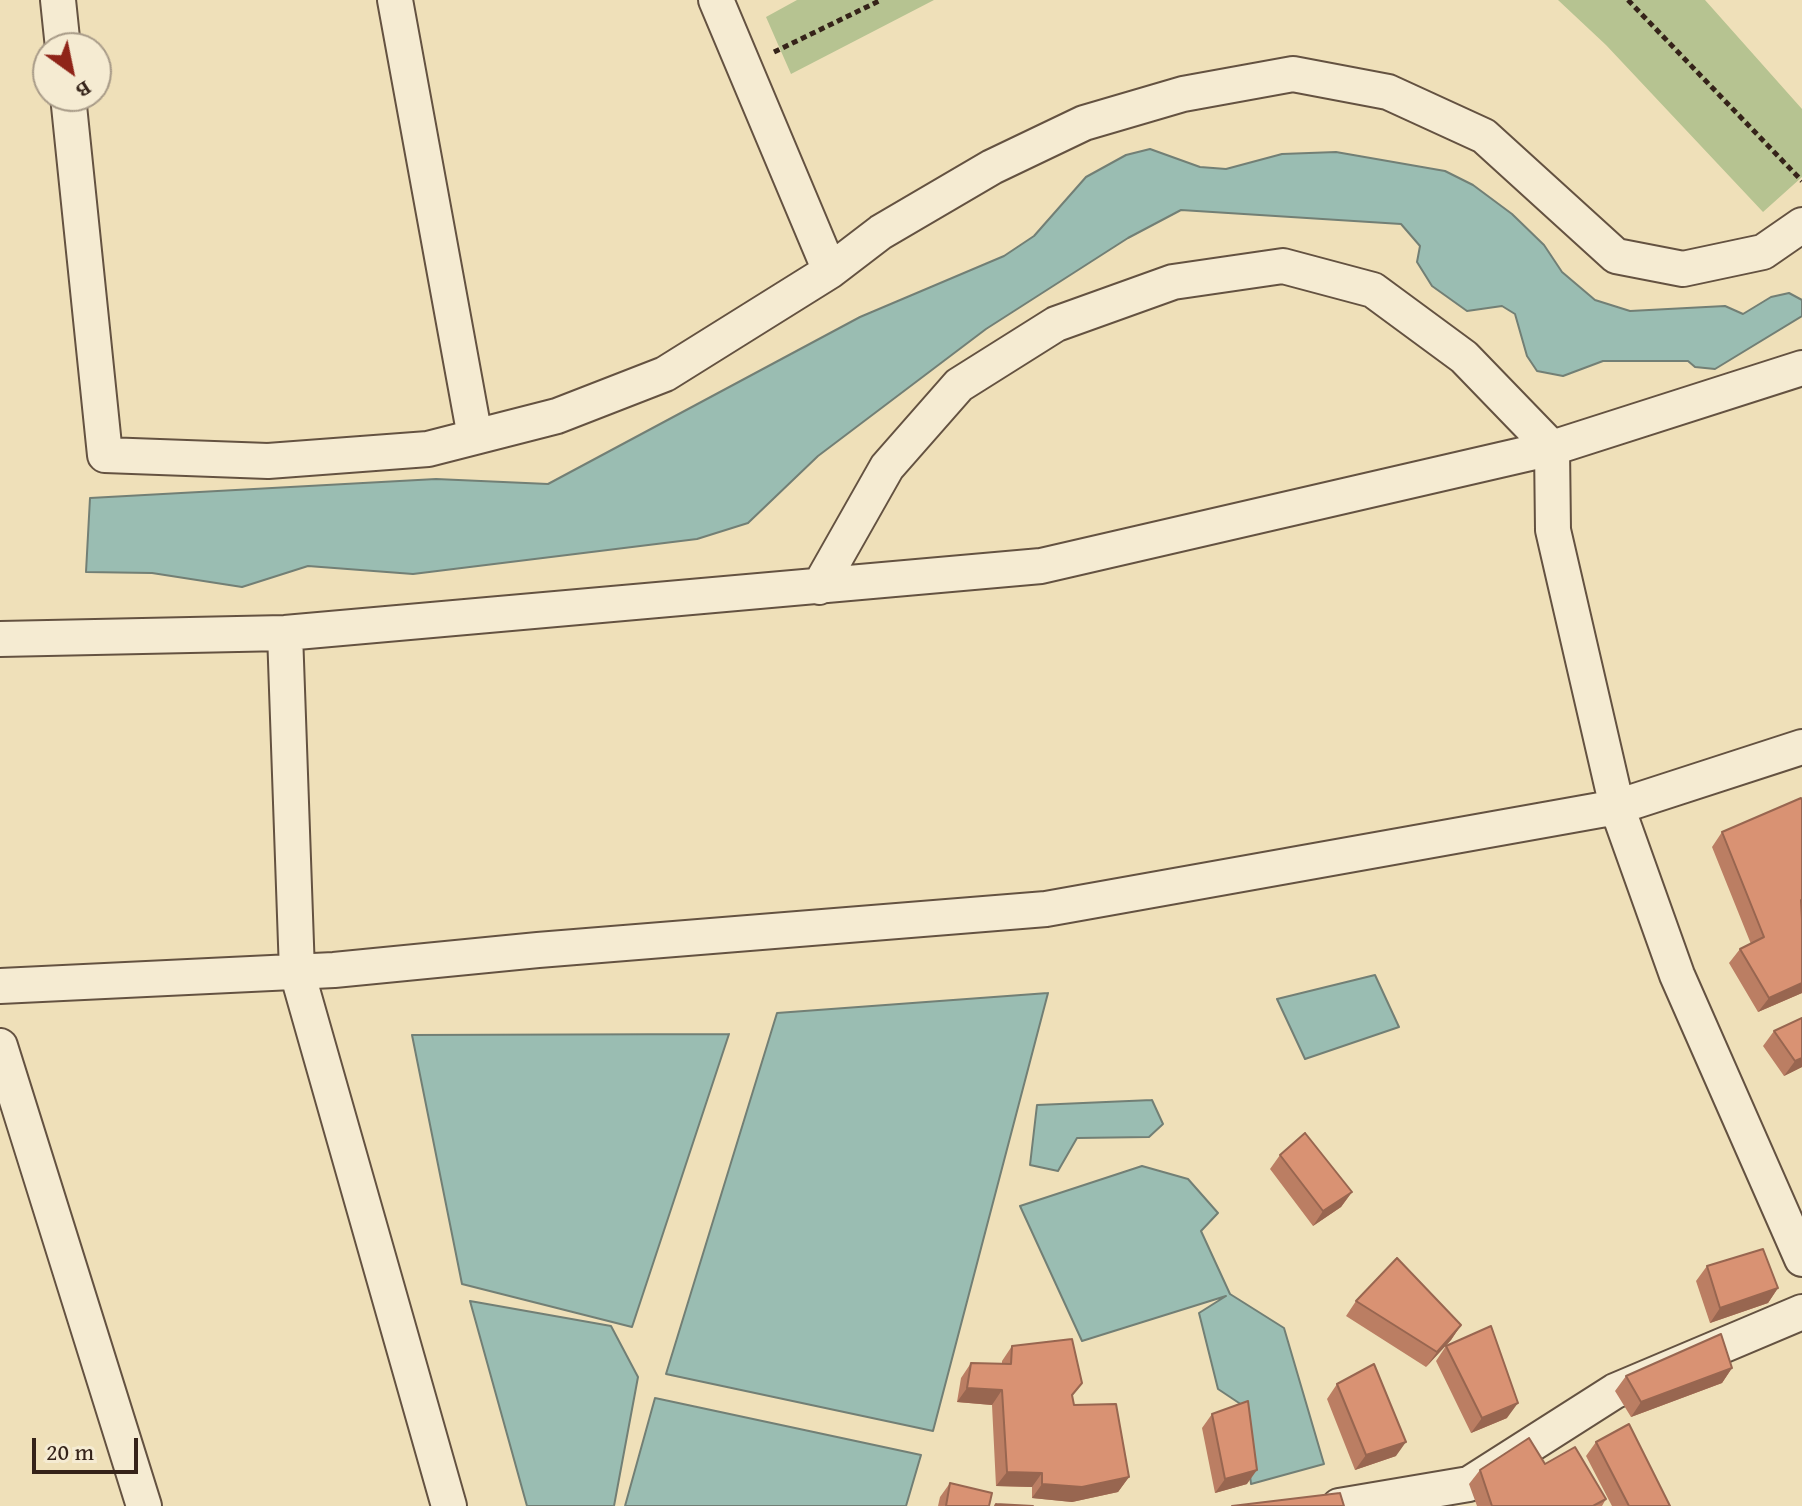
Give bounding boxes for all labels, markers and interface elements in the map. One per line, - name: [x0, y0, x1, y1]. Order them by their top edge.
- north arrow: [32, 32, 112, 112]
- text: B: [70, 73, 98, 108]
- scale bar: [36, 1422, 142, 1472]
- text: 20 m: [46, 1434, 94, 1469]

